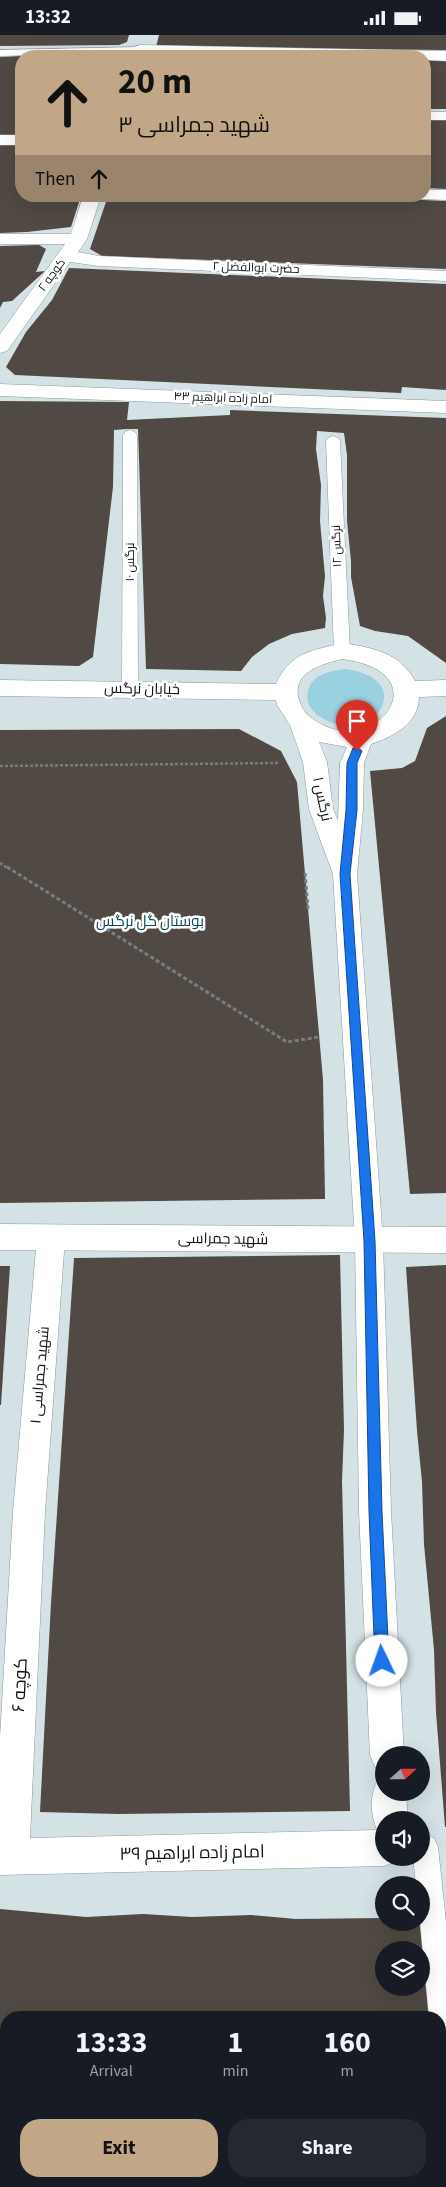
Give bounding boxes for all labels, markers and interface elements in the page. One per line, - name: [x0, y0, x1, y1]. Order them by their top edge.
- text: 13:32: [25, 4, 71, 31]
- text: 20 m: [118, 57, 192, 107]
- icon: ahead: [35, 70, 100, 135]
- text: شهید جمراسی ۳: [118, 109, 270, 141]
- icon: ahead: [85, 165, 113, 193]
- text: Then: [35, 166, 75, 193]
- street label: کوچه ۲: [34, 255, 70, 295]
- street label: حضرت ابوالفضل ۲: [212, 258, 300, 278]
- street label: امام زاده ابراهیم ۴۳: [173, 388, 273, 408]
- street label: نرگس ۱۲: [328, 525, 346, 567]
- street label: نرگس ۱۰: [122, 543, 139, 582]
- street label: خیابان نرگس: [104, 678, 180, 700]
- pin: [336, 700, 378, 751]
- icon: arrive: [343, 707, 371, 735]
- street label: نرگس ۱: [307, 775, 337, 823]
- park label: بوستان گل نرگس: [96, 911, 204, 932]
- street label: شهید جمراسی: [178, 1228, 268, 1250]
- street label: شهید جمراسی ۱: [25, 1325, 55, 1425]
- position arrow: [355, 1634, 407, 1686]
- street label: کوچه ۶: [6, 1657, 34, 1713]
- north arrow: [375, 1746, 430, 1801]
- map controls: [375, 1746, 430, 1996]
- button: sound: [375, 1811, 430, 1866]
- street label: امام زاده ابراهیم ۳۹: [119, 1839, 265, 1867]
- button: search: [375, 1876, 430, 1931]
- button: layers: [375, 1941, 430, 1996]
- text: 13:33: [75, 2021, 147, 2064]
- text: 1: [227, 2021, 243, 2064]
- text: 160: [323, 2021, 371, 2064]
- text: Arrival: [90, 2060, 133, 2082]
- text: min: [222, 2060, 248, 2082]
- text: m: [341, 2060, 354, 2082]
- button: Exit: [20, 2119, 218, 2177]
- button: Share: [228, 2119, 426, 2177]

